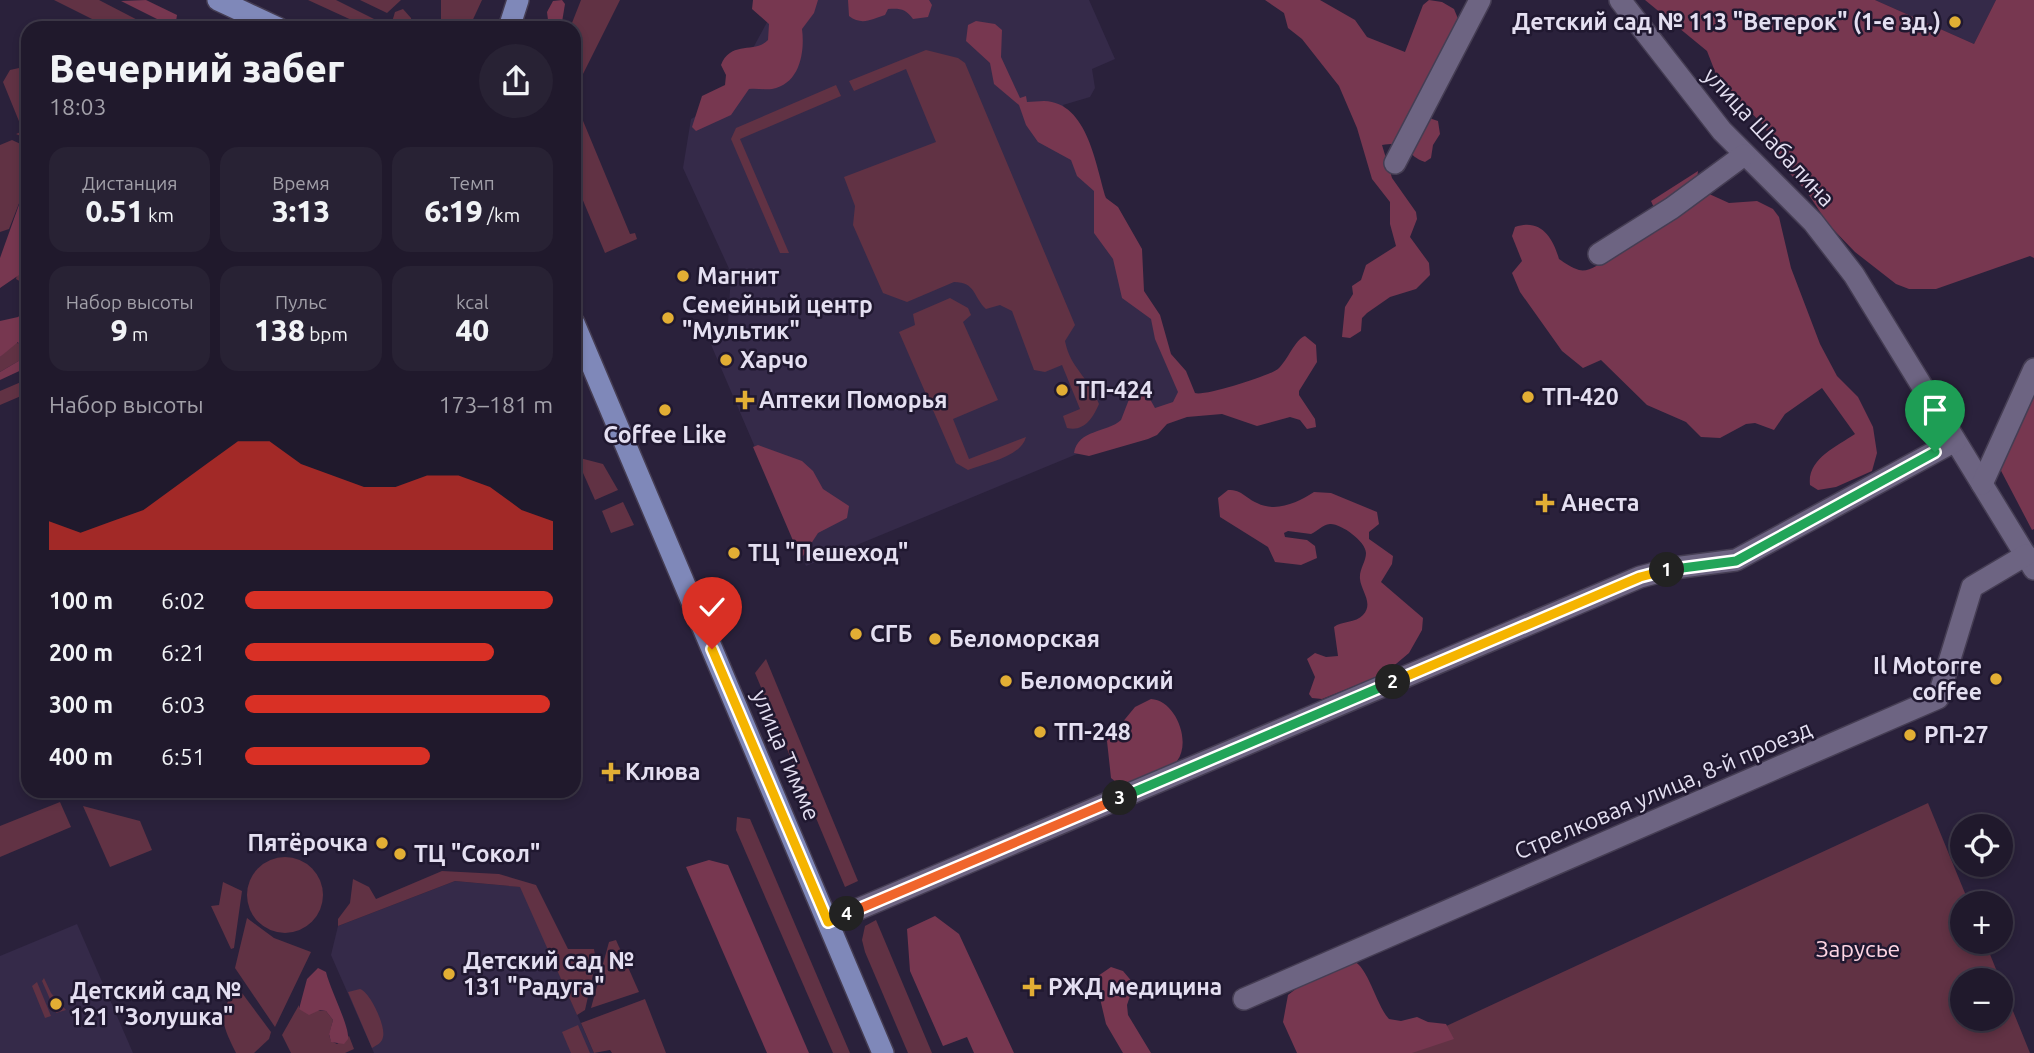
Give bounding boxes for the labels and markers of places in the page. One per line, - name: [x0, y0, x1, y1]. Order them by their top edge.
- place label: Детский сад № 113 "Ветерок" (1-е зд.): [1512, 9, 1941, 35]
- marker: Детский сад № 113 "Ветерок" (1-е зд.): [1947, 14, 1963, 30]
- place label: Магнит: [697, 263, 780, 288]
- marker: Магнит: [675, 268, 691, 284]
- place label: Семейный центр "Мультик": [682, 292, 873, 343]
- marker: Семейный центр "Мультик": [660, 310, 676, 326]
- place label: Харчо: [740, 347, 808, 372]
- marker: Харчо: [718, 352, 734, 368]
- place label: ТП-424: [1076, 377, 1153, 402]
- pin: [1905, 380, 1965, 452]
- marker: ТП-424: [1054, 382, 1070, 398]
- place label: ТП-420: [1542, 384, 1619, 409]
- place label: Аптеки Поморья: [759, 387, 947, 412]
- marker: ТП-420: [1520, 389, 1536, 405]
- marker: Аптеки Поморья: [737, 392, 753, 408]
- marker: Coffee Like: [657, 402, 673, 418]
- place label: Coffee Like: [603, 422, 727, 447]
- place label: Анеста: [1561, 490, 1639, 515]
- marker: Анеста: [1535, 493, 1555, 513]
- place label: ТЦ "Пешеход": [748, 540, 908, 565]
- marker: ТЦ "Пешеход": [726, 545, 742, 561]
- pin: 1: [1650, 552, 1684, 588]
- pin: [682, 577, 742, 649]
- place label: СГБ: [870, 621, 913, 646]
- marker: СГБ: [848, 626, 864, 642]
- place label: Беломорская: [949, 626, 1100, 651]
- marker: Беломорская: [927, 631, 943, 647]
- place label: Il Motorre coffee: [1873, 653, 1982, 704]
- pin: 2: [1376, 664, 1410, 700]
- place label: Беломорский: [1020, 668, 1174, 693]
- marker: Il Motorre coffee: [1988, 671, 2004, 687]
- marker: Беломорский: [998, 673, 1014, 689]
- place label: ТП-248: [1054, 719, 1131, 744]
- place label: РП-27: [1924, 722, 1989, 747]
- marker: ТП-248: [1032, 724, 1048, 740]
- marker: РП-27: [1902, 727, 1918, 743]
- place label: Клюва: [625, 759, 701, 784]
- marker: Клюва: [603, 764, 619, 780]
- pin: 3: [1102, 780, 1138, 816]
- place label: Пятёрочка: [248, 830, 368, 855]
- marker: Пятёрочка: [374, 835, 390, 851]
- place label: ТЦ "Сокол": [414, 841, 540, 866]
- marker: ТЦ "Сокол": [392, 846, 408, 862]
- pin: 4: [830, 897, 864, 932]
- place label: Детский сад № 131 "Радуга": [463, 948, 634, 999]
- marker: Детский сад № 131 "Радуга": [441, 966, 457, 982]
- place label: РЖД медицина: [1048, 974, 1222, 999]
- marker: РЖД медицина: [1022, 977, 1042, 997]
- place label: Детский сад № 121 "Золушка": [70, 978, 241, 1029]
- marker: Детский сад № 121 "Золушка": [48, 996, 64, 1012]

